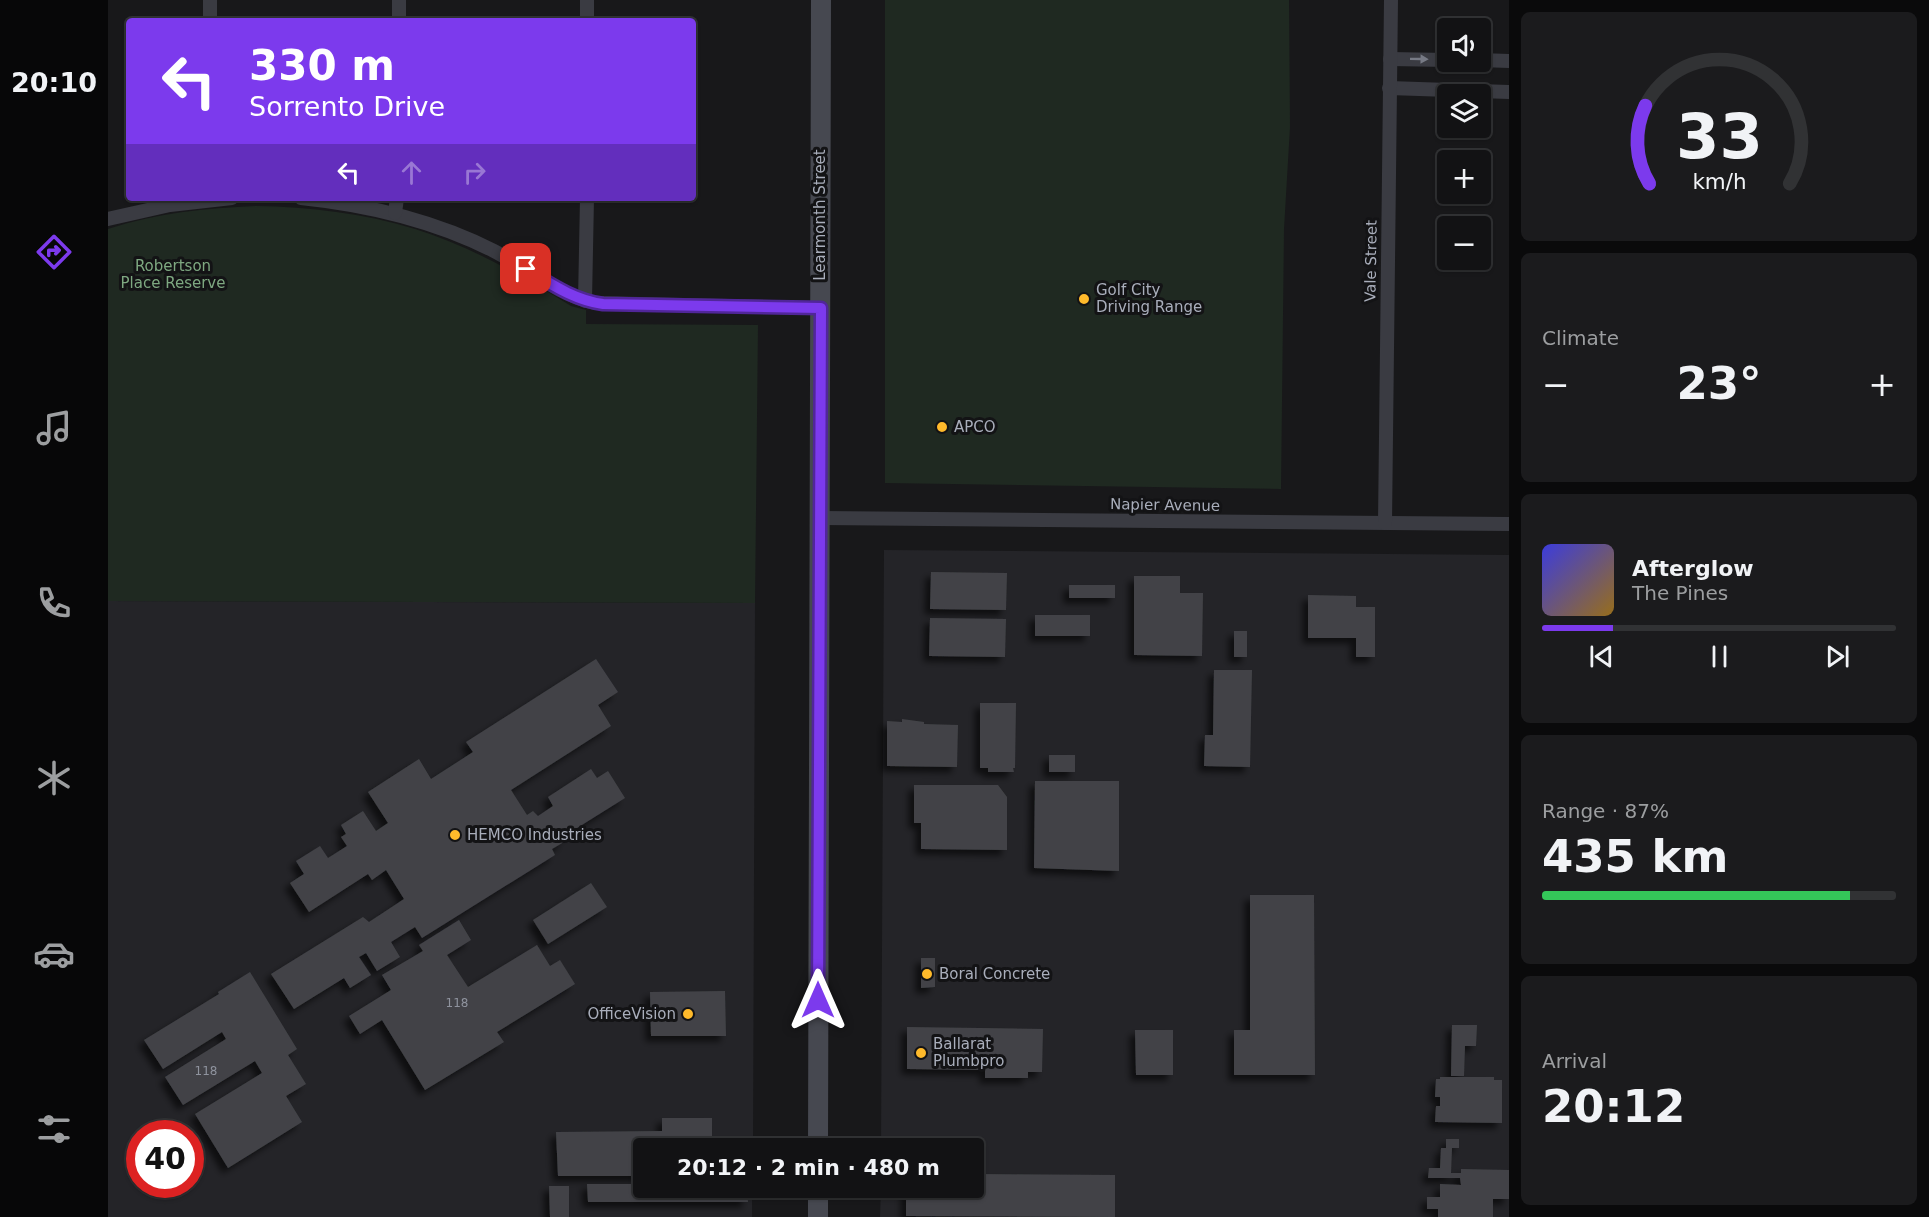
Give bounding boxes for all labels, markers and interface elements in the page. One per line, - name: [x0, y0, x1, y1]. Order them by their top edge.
- map controls: [1437, 18, 1491, 270]
- button: sound: [1437, 18, 1491, 72]
- text: 330 m: [249, 41, 395, 90]
- icon: left: [150, 42, 228, 120]
- one-way arrow: [1409, 55, 1428, 64]
- text: 20:10: [11, 67, 97, 98]
- button: layers: [1437, 84, 1491, 138]
- text: Sorrento Drive: [249, 91, 445, 122]
- text: 33: [1676, 100, 1762, 173]
- street label: Learmonth Street: [811, 149, 829, 281]
- button: +: [1437, 150, 1491, 204]
- icon: left: [332, 156, 365, 189]
- icon: ahead: [395, 156, 428, 189]
- icon: right: [458, 156, 491, 189]
- text: km/h: [1692, 169, 1746, 194]
- button: −: [1437, 216, 1491, 270]
- street label: Vale Street: [1361, 220, 1381, 302]
- icon: directions: [33, 231, 75, 273]
- pin: [500, 243, 551, 294]
- icon: arrive: [509, 252, 542, 285]
- park label: Robertson Place Reserve: [121, 257, 225, 292]
- place label: Golf City Driving Range: [1096, 281, 1202, 316]
- marker: Golf City Driving Range: [1077, 292, 1091, 306]
- text: Climate: [1542, 326, 1619, 350]
- text: 23°: [1676, 357, 1762, 410]
- text: −: [1542, 365, 1570, 404]
- text: +: [1868, 365, 1896, 404]
- icon: music: [33, 407, 75, 449]
- place label: APCO: [954, 418, 996, 436]
- marker: APCO: [935, 420, 949, 434]
- street label: Napier Avenue: [1110, 495, 1220, 515]
- text: Afterglow: [1632, 556, 1754, 581]
- text: The Pines: [1632, 581, 1728, 605]
- icon: phone: [33, 582, 75, 624]
- icon: previous: [1585, 640, 1618, 673]
- icon: pause: [1703, 640, 1736, 673]
- icon: next: [1821, 640, 1854, 673]
- icon: climate: [33, 757, 75, 799]
- text: Range · 87%: [1542, 799, 1669, 823]
- place label: HEMCO Industries: [467, 826, 602, 844]
- marker: HEMCO Industries: [448, 828, 462, 842]
- text: 435 km: [1542, 830, 1728, 883]
- icon: car: [33, 933, 75, 975]
- place label: Boral Concrete: [939, 965, 1050, 983]
- marker: Boral Concrete: [920, 967, 934, 981]
- position arrow: [786, 968, 850, 1032]
- house number: 118: [446, 996, 468, 1010]
- place label: OfficeVision: [587, 1005, 676, 1023]
- marker: OfficeVision: [681, 1007, 695, 1021]
- place label: Ballarat Plumbpro: [933, 1035, 1004, 1070]
- marker: Ballarat Plumbpro: [914, 1046, 928, 1060]
- text: Arrival: [1542, 1049, 1607, 1073]
- house number: 118: [195, 1064, 217, 1078]
- text: 20:12: [1542, 1080, 1685, 1133]
- icon: filters: [33, 1108, 75, 1150]
- speed limit sign: 40: [126, 1120, 204, 1198]
- text: 20:12 · 2 min · 480 m: [677, 1155, 940, 1180]

